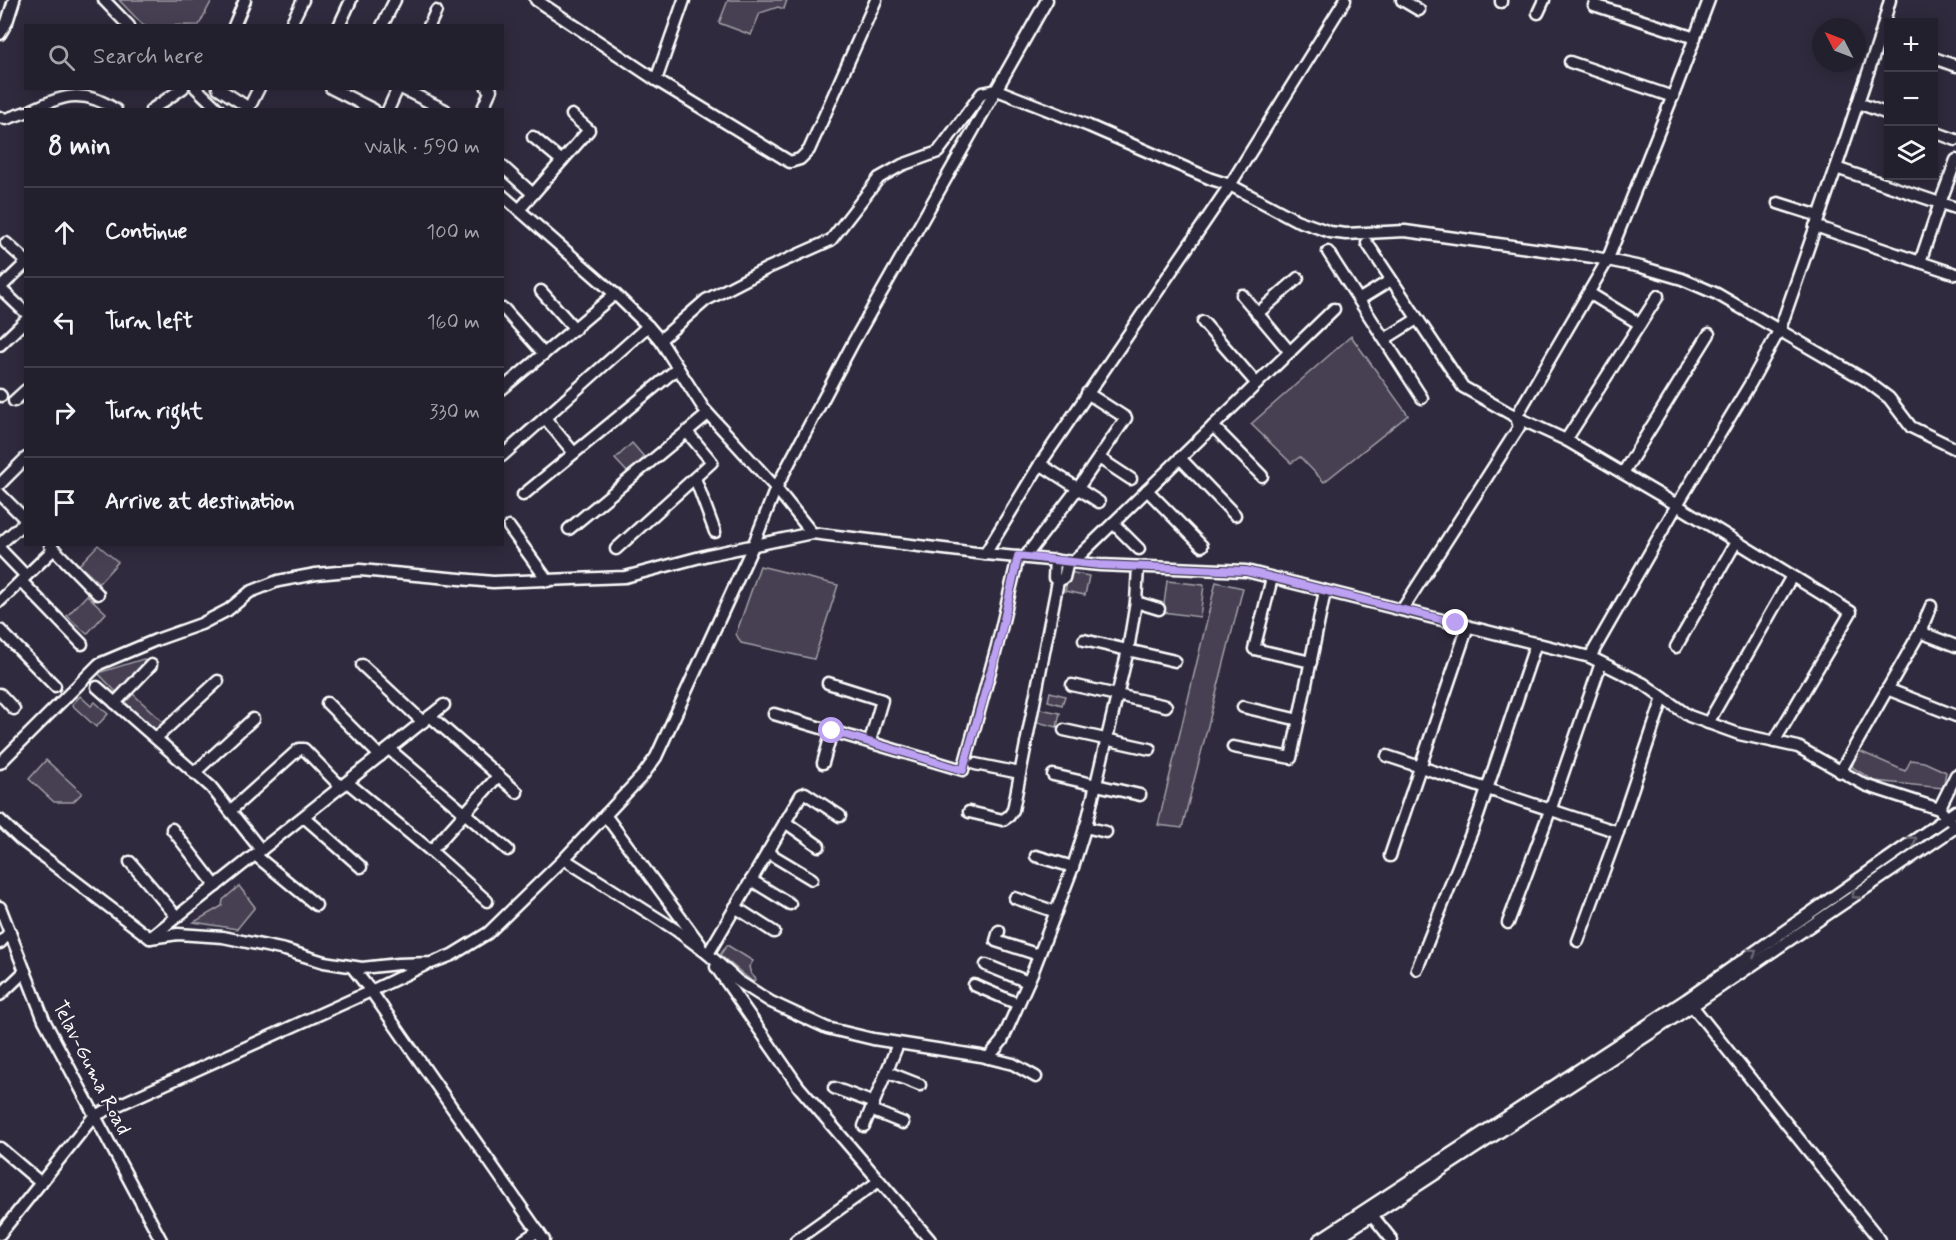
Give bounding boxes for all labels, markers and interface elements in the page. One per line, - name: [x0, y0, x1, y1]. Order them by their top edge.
- north arrow: [1812, 18, 1866, 72]
- map controls: [1884, 18, 1938, 180]
- button: +: [1884, 18, 1938, 72]
- search box: [24, 24, 504, 90]
- icon: search: [45, 41, 78, 74]
- text: Search here: [93, 43, 204, 71]
- button: −: [1884, 72, 1938, 126]
- button: layers: [1884, 126, 1938, 180]
- text: 8 min: [48, 130, 111, 164]
- text: Walk · 590 m: [364, 134, 480, 161]
- icon: ahead: [48, 216, 81, 249]
- text: Continue: [105, 218, 187, 246]
- text: 100 m: [426, 219, 480, 246]
- icon: left: [48, 306, 81, 339]
- text: Turn left: [105, 308, 193, 336]
- text: 160 m: [427, 309, 480, 336]
- icon: right: [48, 396, 81, 429]
- text: Turn right: [105, 398, 203, 426]
- text: 330 m: [429, 399, 480, 426]
- icon: arrive: [48, 486, 81, 519]
- text: Arrive at destination: [105, 488, 295, 516]
- route end: [1442, 609, 1468, 635]
- route start: [818, 717, 844, 743]
- one-way arrow: [1906, 836, 1917, 847]
- one-way arrow: [1851, 888, 1862, 899]
- one-way arrow: [1746, 949, 1757, 960]
- street label: Telav-Guma Road: [46, 996, 136, 1140]

